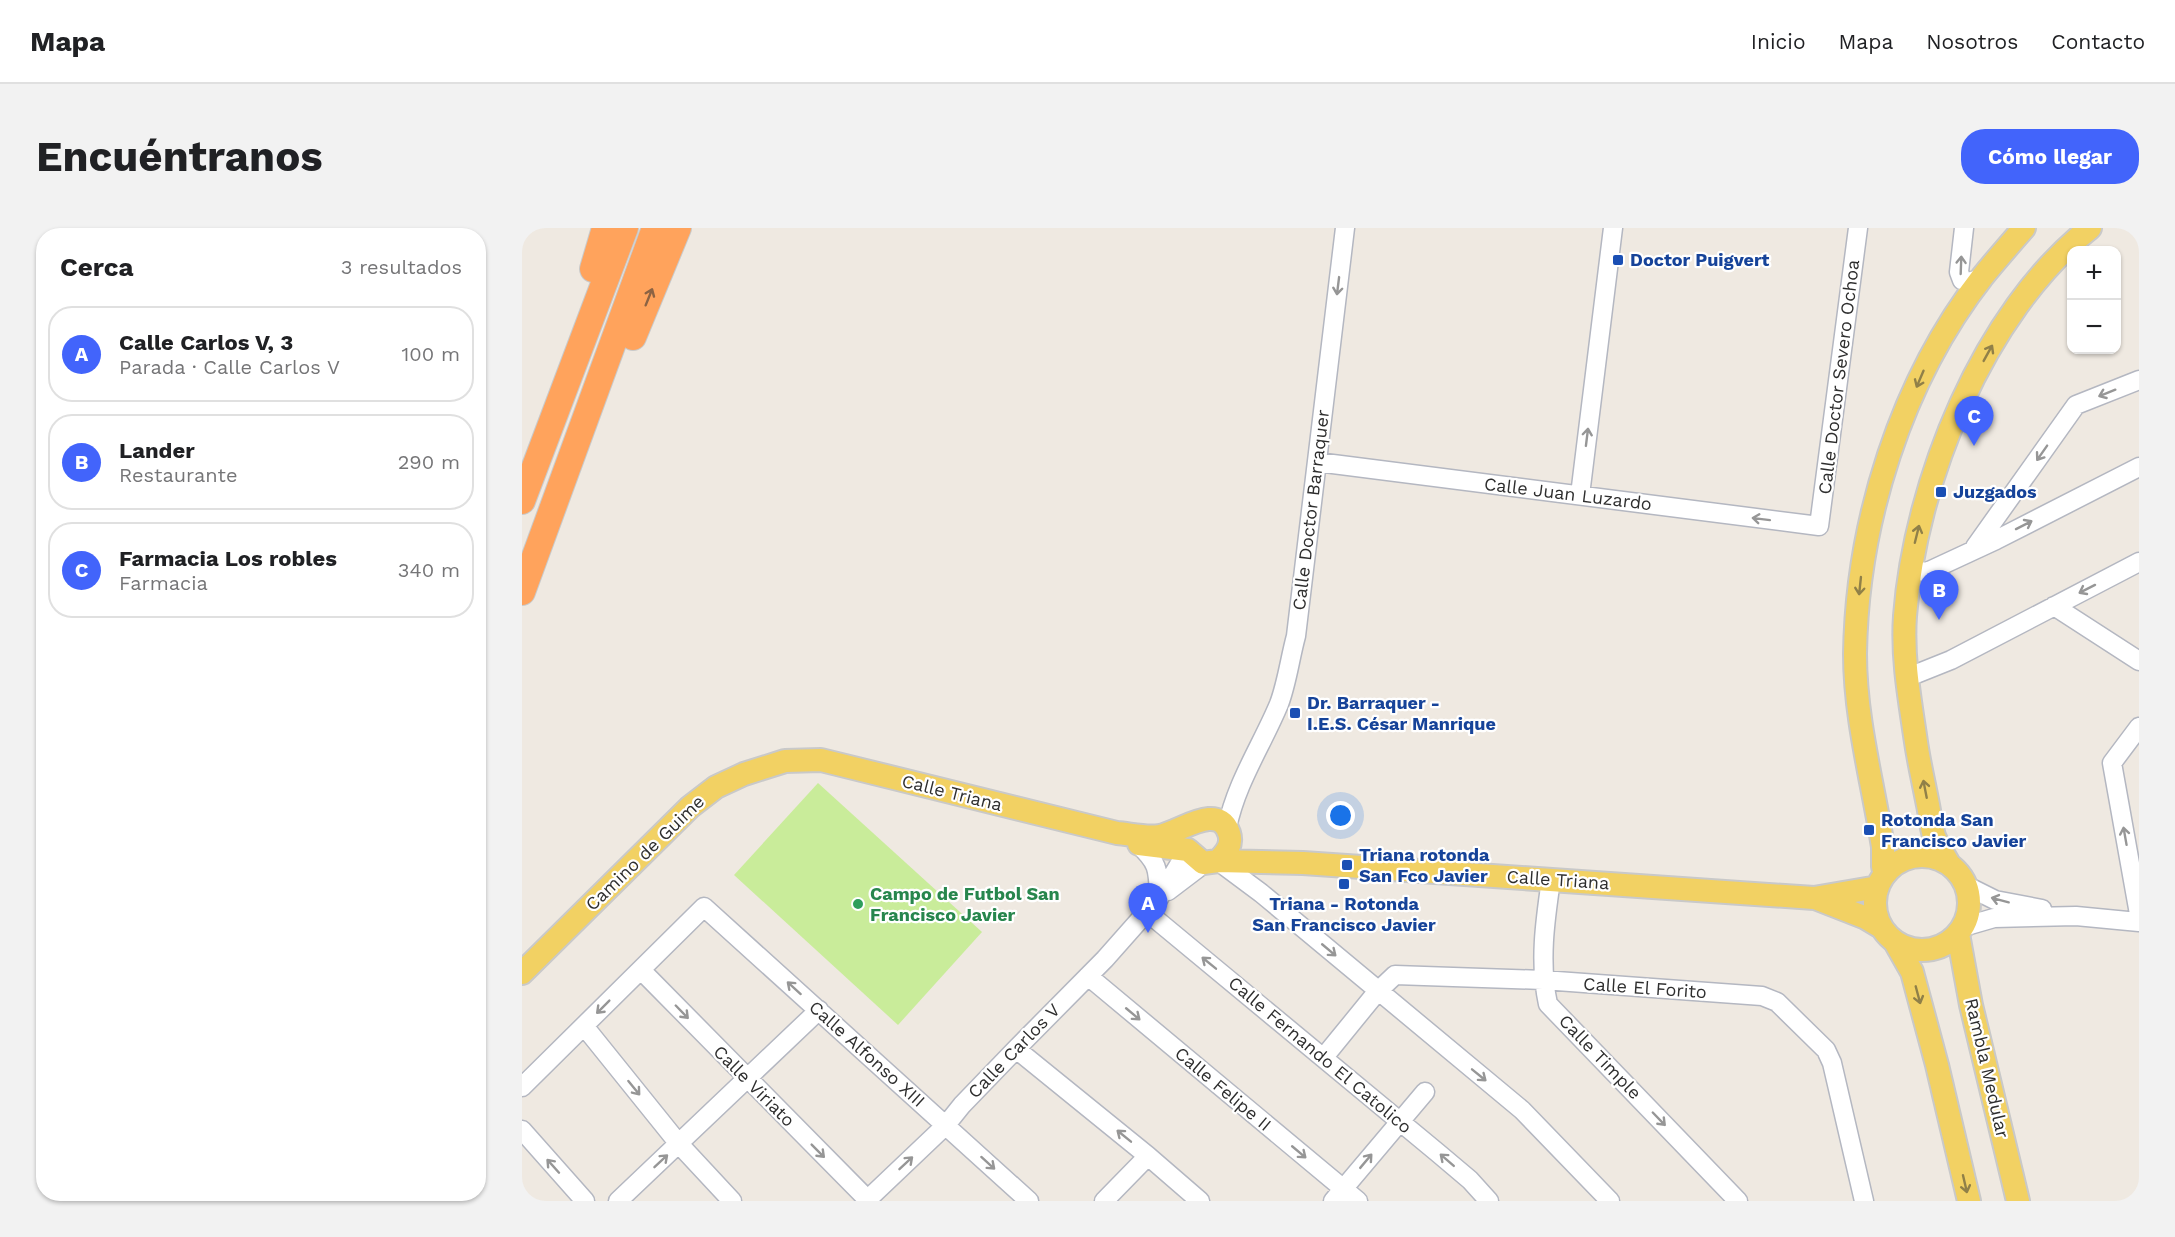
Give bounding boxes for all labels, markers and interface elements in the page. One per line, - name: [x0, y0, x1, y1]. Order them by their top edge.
- text: Mapa: [30, 25, 105, 58]
- text: Inicio: [1751, 29, 1806, 54]
- text: Mapa: [1839, 29, 1893, 54]
- text: Nosotros: [1926, 29, 2018, 54]
- text: Contacto: [2051, 29, 2145, 54]
- button: Cómo llegar: [1961, 129, 2139, 184]
- text: Encuéntranos: [36, 132, 323, 181]
- map controls: [2067, 246, 2121, 354]
- button: +: [2067, 246, 2121, 300]
- place label: Doctor Puigvert: [1630, 249, 1770, 270]
- text: Cerca: [60, 252, 134, 282]
- marker: Doctor Puigvert: [1611, 253, 1625, 267]
- text: 3 resultados: [341, 255, 462, 279]
- one-way arrow: [1955, 256, 1966, 275]
- street label: Calle Doctor Severo Ochoa: [1814, 258, 1863, 496]
- one-way arrow: [1332, 276, 1343, 296]
- one-way arrow: [644, 288, 655, 307]
- button: −: [2067, 300, 2121, 354]
- text: Calle Carlos V, 3: [119, 330, 293, 355]
- text: A: [75, 342, 88, 366]
- text: 100 m: [401, 342, 460, 366]
- one-way arrow: [1982, 345, 1994, 362]
- text: Parada · Calle Carlos V: [119, 355, 340, 379]
- one-way arrow: [1914, 370, 1925, 388]
- one-way arrow: [2099, 388, 2117, 399]
- pin: C: [1954, 396, 1994, 446]
- street label: Calle Doctor Barraquer: [1288, 408, 1333, 611]
- one-way arrow: [1582, 428, 1593, 448]
- text: Lander: [119, 438, 195, 463]
- one-way arrow: [2036, 445, 2048, 461]
- text: B: [75, 450, 88, 474]
- text: 290 m: [398, 450, 460, 474]
- text: Restaurante: [119, 463, 237, 487]
- street label: Calle Juan Luzardo: [1483, 473, 1653, 514]
- place label: Juzgados: [1953, 481, 2037, 502]
- marker: Juzgados: [1934, 485, 1948, 499]
- one-way arrow: [1752, 513, 1772, 524]
- one-way arrow: [2015, 519, 2033, 530]
- one-way arrow: [1911, 525, 1923, 544]
- text: Farmacia Los robles: [119, 546, 337, 571]
- text: C: [75, 558, 88, 582]
- text: 340 m: [398, 558, 460, 582]
- pin: B: [1920, 570, 1958, 620]
- text: Farmacia: [119, 571, 208, 595]
- one-way arrow: [1854, 575, 1865, 595]
- one-way arrow: [2079, 583, 2096, 595]
- place label: Dr. Barraquer - I.E.S. César Manrique: [1307, 692, 1496, 734]
- marker: Dr. Barraquer - I.E.S. César Manrique: [1288, 706, 1302, 720]
- street label: Calle Triana: [900, 770, 1005, 815]
- one-way arrow: [1919, 780, 1930, 799]
- street label: Camino de Guime: [581, 791, 708, 915]
- your location: [1326, 801, 1355, 830]
- place label: Rotonda San Francisco Javier: [1881, 809, 2027, 851]
- marker: Rotonda San Francisco Javier: [1862, 823, 1876, 837]
- one-way arrow: [2119, 826, 2130, 846]
- place label: Triana rotonda San Fco Javier: [1359, 844, 1490, 886]
- marker: Triana rotonda San Fco Javier: [1340, 858, 1354, 872]
- street label: Calle Triana: [1506, 865, 1610, 894]
- marker: Triana - Rotonda San Francisco Javier: [1337, 877, 1351, 891]
- place label: Campo de Futbol San Francisco Javier: [870, 883, 1060, 925]
- pin: A: [1128, 884, 1168, 933]
- place label: Triana - Rotonda San Francisco Javier: [1252, 893, 1436, 935]
- one-way arrow: [1991, 894, 2010, 905]
- marker: Campo de Futbol San Francisco Javier: [851, 897, 865, 911]
- one-way arrow: [1321, 944, 1337, 957]
- one-way arrow: [1202, 957, 1218, 970]
- street label: Calle Fernando El Catolico: [1224, 972, 1416, 1137]
- street label: Calle El Forito: [1583, 973, 1708, 1002]
- one-way arrow: [786, 981, 801, 995]
- one-way arrow: [1913, 985, 1924, 1004]
- street label: Calle Alfonso XIII: [805, 996, 930, 1111]
- street label: Rambla Medular: [1961, 996, 2014, 1140]
- one-way arrow: [596, 999, 611, 1014]
- street label: Calle Carlos V: [963, 999, 1064, 1102]
- one-way arrow: [674, 1004, 689, 1019]
- one-way arrow: [1125, 1007, 1141, 1020]
- street label: Calle Timple: [1555, 1010, 1646, 1103]
- street label: Calle Viriato: [709, 1041, 799, 1131]
- street label: Calle Felipe II: [1171, 1042, 1276, 1135]
- one-way arrow: [1471, 1068, 1487, 1081]
- one-way arrow: [627, 1079, 640, 1095]
- one-way arrow: [1652, 1112, 1667, 1127]
- one-way arrow: [1117, 1129, 1132, 1143]
- one-way arrow: [811, 1143, 826, 1158]
- one-way arrow: [1291, 1145, 1306, 1159]
- one-way arrow: [653, 1154, 668, 1168]
- one-way arrow: [1359, 1154, 1372, 1170]
- one-way arrow: [1439, 1154, 1455, 1167]
- one-way arrow: [898, 1156, 913, 1170]
- one-way arrow: [980, 1156, 995, 1170]
- one-way arrow: [546, 1158, 560, 1173]
- one-way arrow: [1960, 1174, 1972, 1193]

